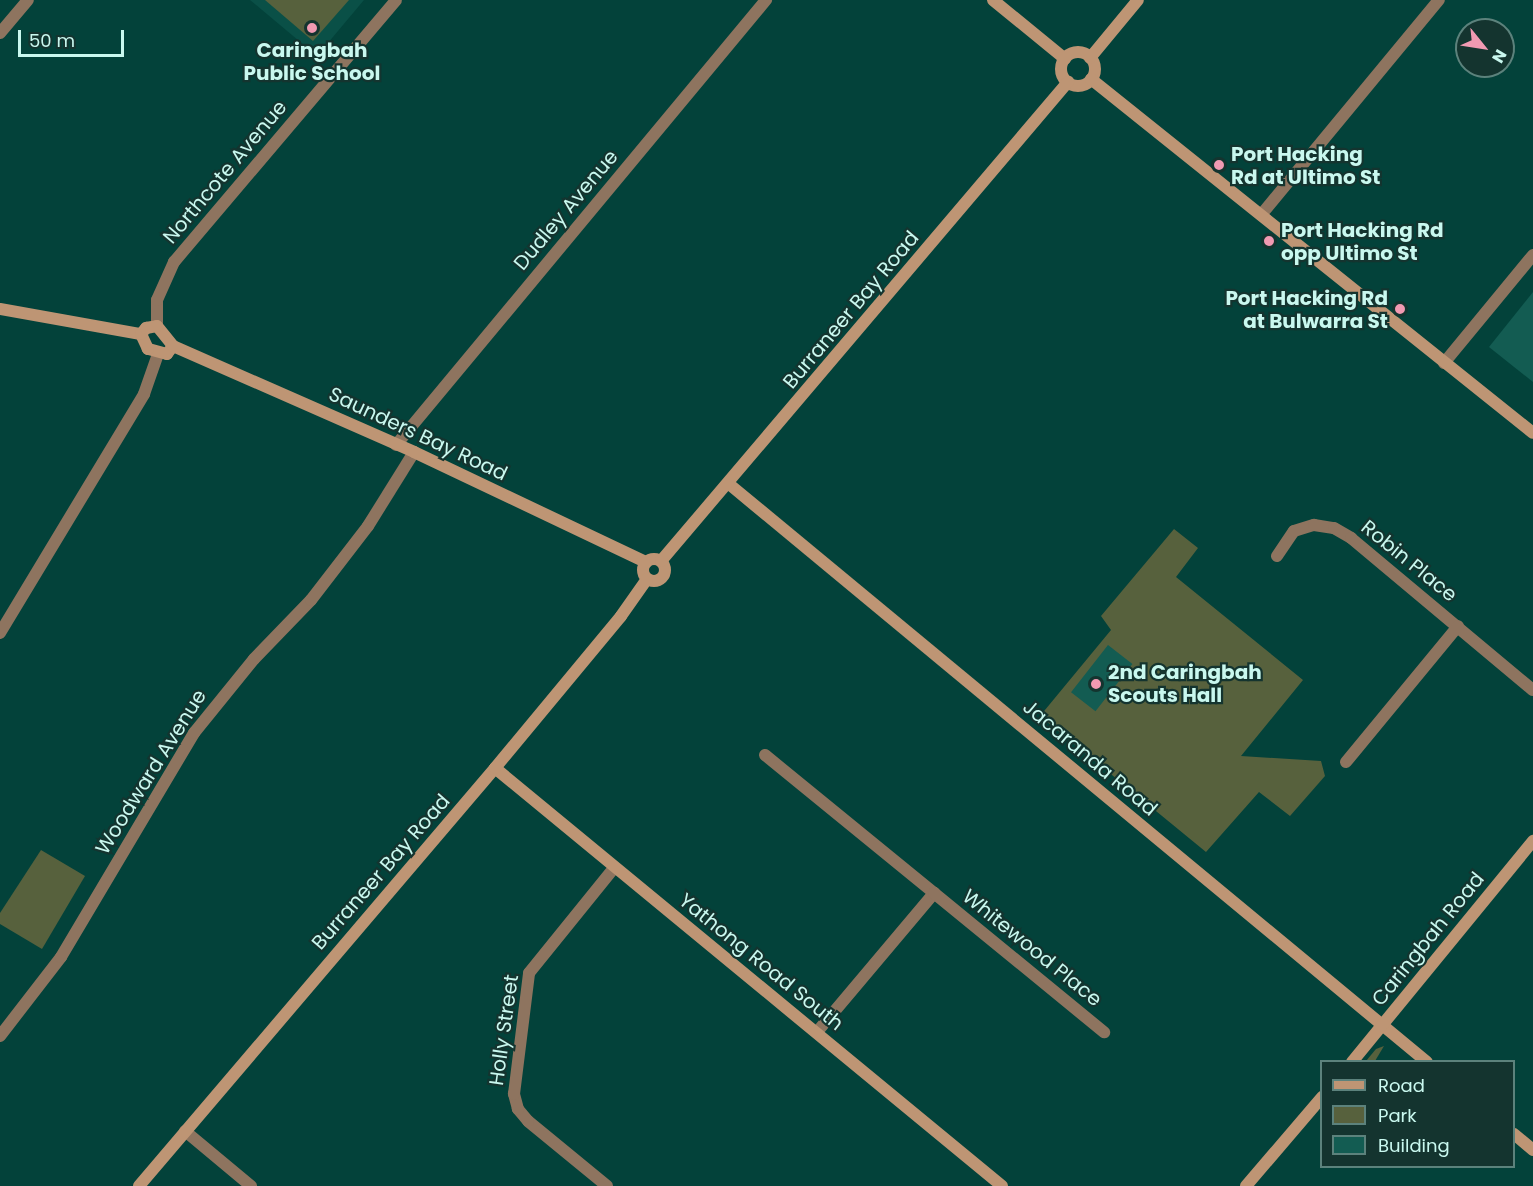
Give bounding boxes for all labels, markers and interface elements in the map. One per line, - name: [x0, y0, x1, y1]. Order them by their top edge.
- scale bar: [21, 18, 128, 56]
- north arrow: [1455, 18, 1515, 78]
- marker: Caringbah Public School: [305, 21, 319, 35]
- text: 50 m: [29, 28, 75, 53]
- place label: Caringbah Public School: [244, 38, 380, 85]
- text: N: [1486, 45, 1512, 67]
- street label: Northcote Avenue: [158, 96, 292, 248]
- place label: Port Hacking Rd at Ultimo St: [1231, 142, 1380, 189]
- street label: Dudley Avenue: [509, 145, 623, 275]
- marker: Port Hacking Rd at Ultimo St: [1212, 158, 1226, 172]
- place label: Port Hacking Rd opp Ultimo St: [1281, 218, 1444, 265]
- street label: Burraneer Bay Road: [778, 226, 924, 394]
- marker: Port Hacking Rd opp Ultimo St: [1262, 234, 1276, 248]
- place label: Port Hacking Rd at Bulwarra St: [1225, 286, 1388, 333]
- marker: Port Hacking Rd at Bulwarra St: [1393, 302, 1407, 316]
- street label: Saunders Bay Road: [325, 382, 511, 486]
- street label: Robin Place: [1356, 515, 1462, 607]
- place label: 2nd Caringbah Scouts Hall: [1108, 660, 1262, 707]
- marker: 2nd Caringbah Scouts Hall: [1089, 677, 1103, 691]
- street label: Woodward Avenue: [90, 685, 212, 859]
- street label: Jacaranda Road: [1018, 695, 1162, 821]
- street label: Burraneer Bay Road: [307, 789, 455, 955]
- street label: Caringbah Road: [1367, 867, 1489, 1011]
- street label: Whitewood Place: [957, 884, 1107, 1012]
- street label: Yathong Road South: [674, 888, 848, 1036]
- street label: Holly Street: [484, 973, 524, 1087]
- legend: [1320, 1060, 1515, 1168]
- text: Road: [1378, 1073, 1425, 1098]
- text: Park: [1378, 1103, 1417, 1128]
- text: Building: [1378, 1133, 1450, 1158]

